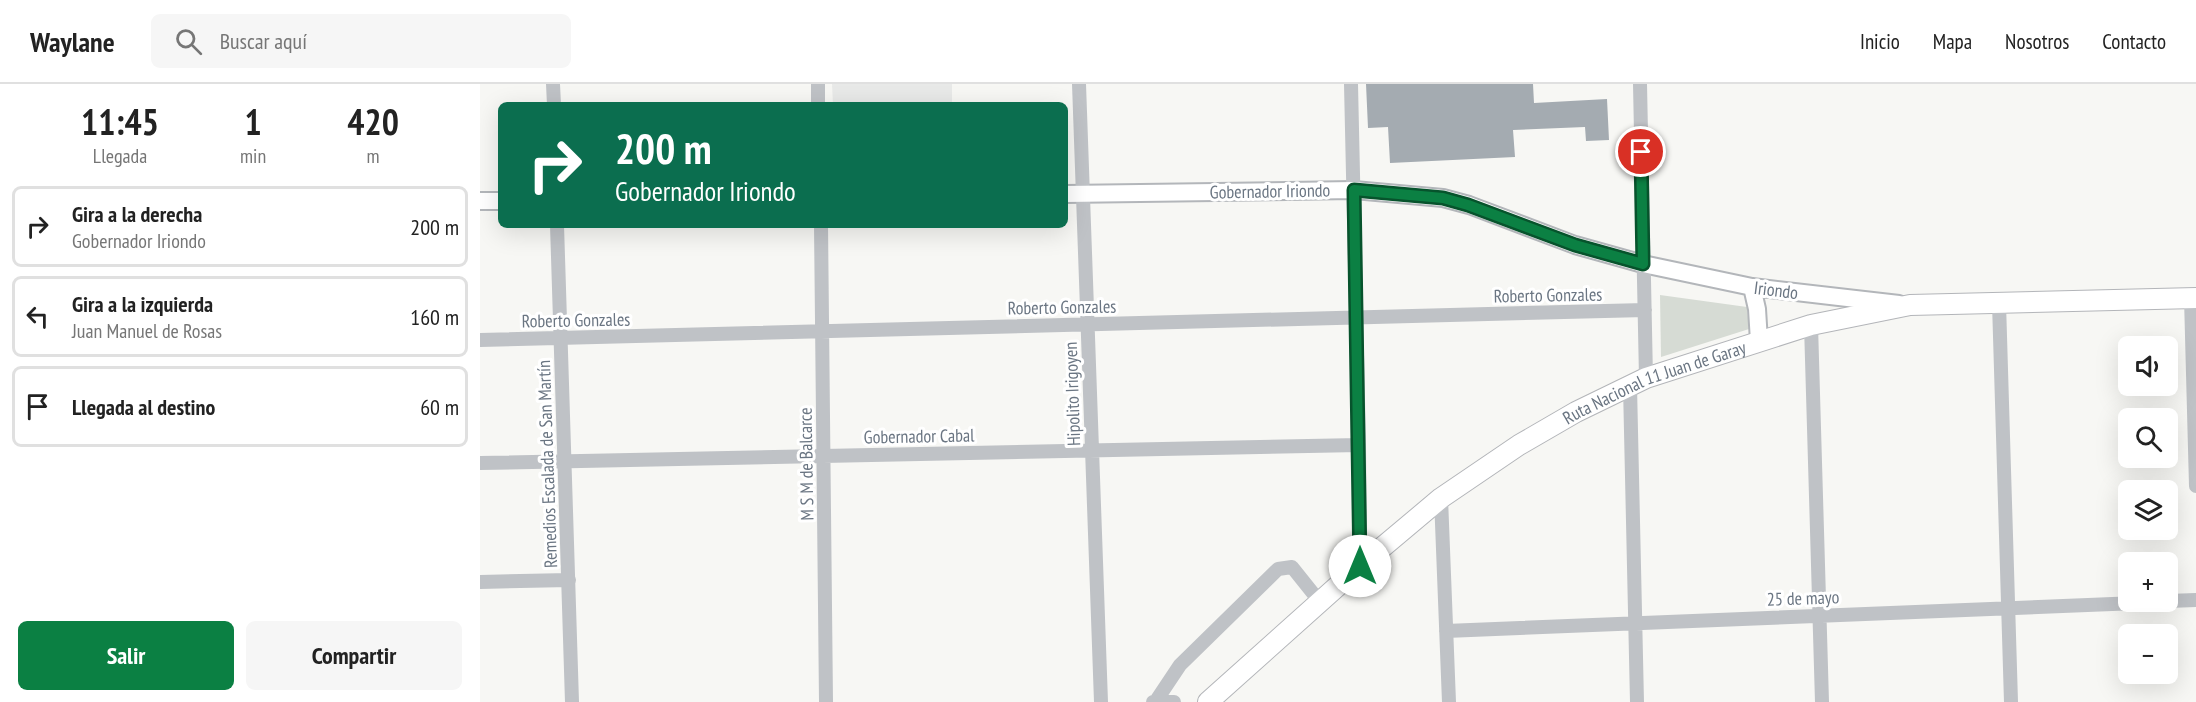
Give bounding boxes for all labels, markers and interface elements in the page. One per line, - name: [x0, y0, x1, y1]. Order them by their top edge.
- search box: [151, 14, 571, 68]
- text: Waylane: [30, 23, 115, 60]
- icon: search: [172, 25, 205, 58]
- text: Buscar aquí: [220, 27, 307, 55]
- text: Inicio: [1860, 28, 1900, 55]
- text: Mapa: [1933, 28, 1972, 55]
- text: Nosotros: [2005, 28, 2069, 55]
- text: Contacto: [2102, 28, 2166, 55]
- text: 11:45: [81, 98, 159, 145]
- text: 1: [244, 98, 262, 145]
- text: 420: [347, 98, 399, 145]
- text: 200 m: [615, 121, 712, 176]
- icon: right: [516, 126, 594, 204]
- pin: [1615, 126, 1666, 177]
- icon: arrive: [1624, 135, 1657, 168]
- text: Llegada: [93, 143, 147, 169]
- text: min: [240, 143, 266, 169]
- text: m: [367, 143, 380, 169]
- text: Gobernador Iriondo: [615, 174, 796, 208]
- street label: Gobernador Iriondo: [1210, 178, 1331, 204]
- text: Gira a la derecha: [72, 200, 202, 228]
- icon: right: [21, 210, 54, 243]
- text: 200 m: [410, 213, 459, 241]
- text: Gobernador Iriondo: [72, 228, 206, 254]
- street label: Iriondo: [1753, 276, 1800, 304]
- street label: Roberto Gonzales: [1493, 283, 1603, 307]
- text: Gira a la izquierda: [72, 290, 213, 318]
- street label: Roberto Gonzales: [1007, 295, 1117, 319]
- icon: left: [21, 300, 54, 333]
- text: 160 m: [410, 303, 459, 331]
- street label: Roberto Gonzales: [521, 308, 631, 332]
- text: Juan Manuel de Rosas: [72, 318, 222, 344]
- street label: Ruta Nacional 11 Juan de Garay: [1558, 335, 1749, 429]
- map controls: [2118, 336, 2178, 684]
- button: sound: [2118, 336, 2178, 396]
- street label: Hipolito Irigoyen: [1059, 342, 1085, 446]
- street label: Remedios Escalada de San Martín: [532, 360, 562, 568]
- icon: arrive: [21, 390, 54, 423]
- text: Llegada al destino: [72, 393, 215, 421]
- text: 60 m: [420, 393, 459, 421]
- street label: M S M de Balcarce: [794, 407, 818, 521]
- button: search: [2118, 408, 2178, 468]
- street label: Gobernador Cabal: [863, 424, 975, 448]
- button: layers: [2118, 480, 2178, 540]
- position arrow: [1328, 534, 1392, 598]
- button: +: [2118, 552, 2178, 612]
- street label: 25 de mayo: [1766, 585, 1840, 611]
- button: Salir: [18, 621, 234, 690]
- button: Compartir: [246, 621, 462, 690]
- button: −: [2118, 624, 2178, 684]

